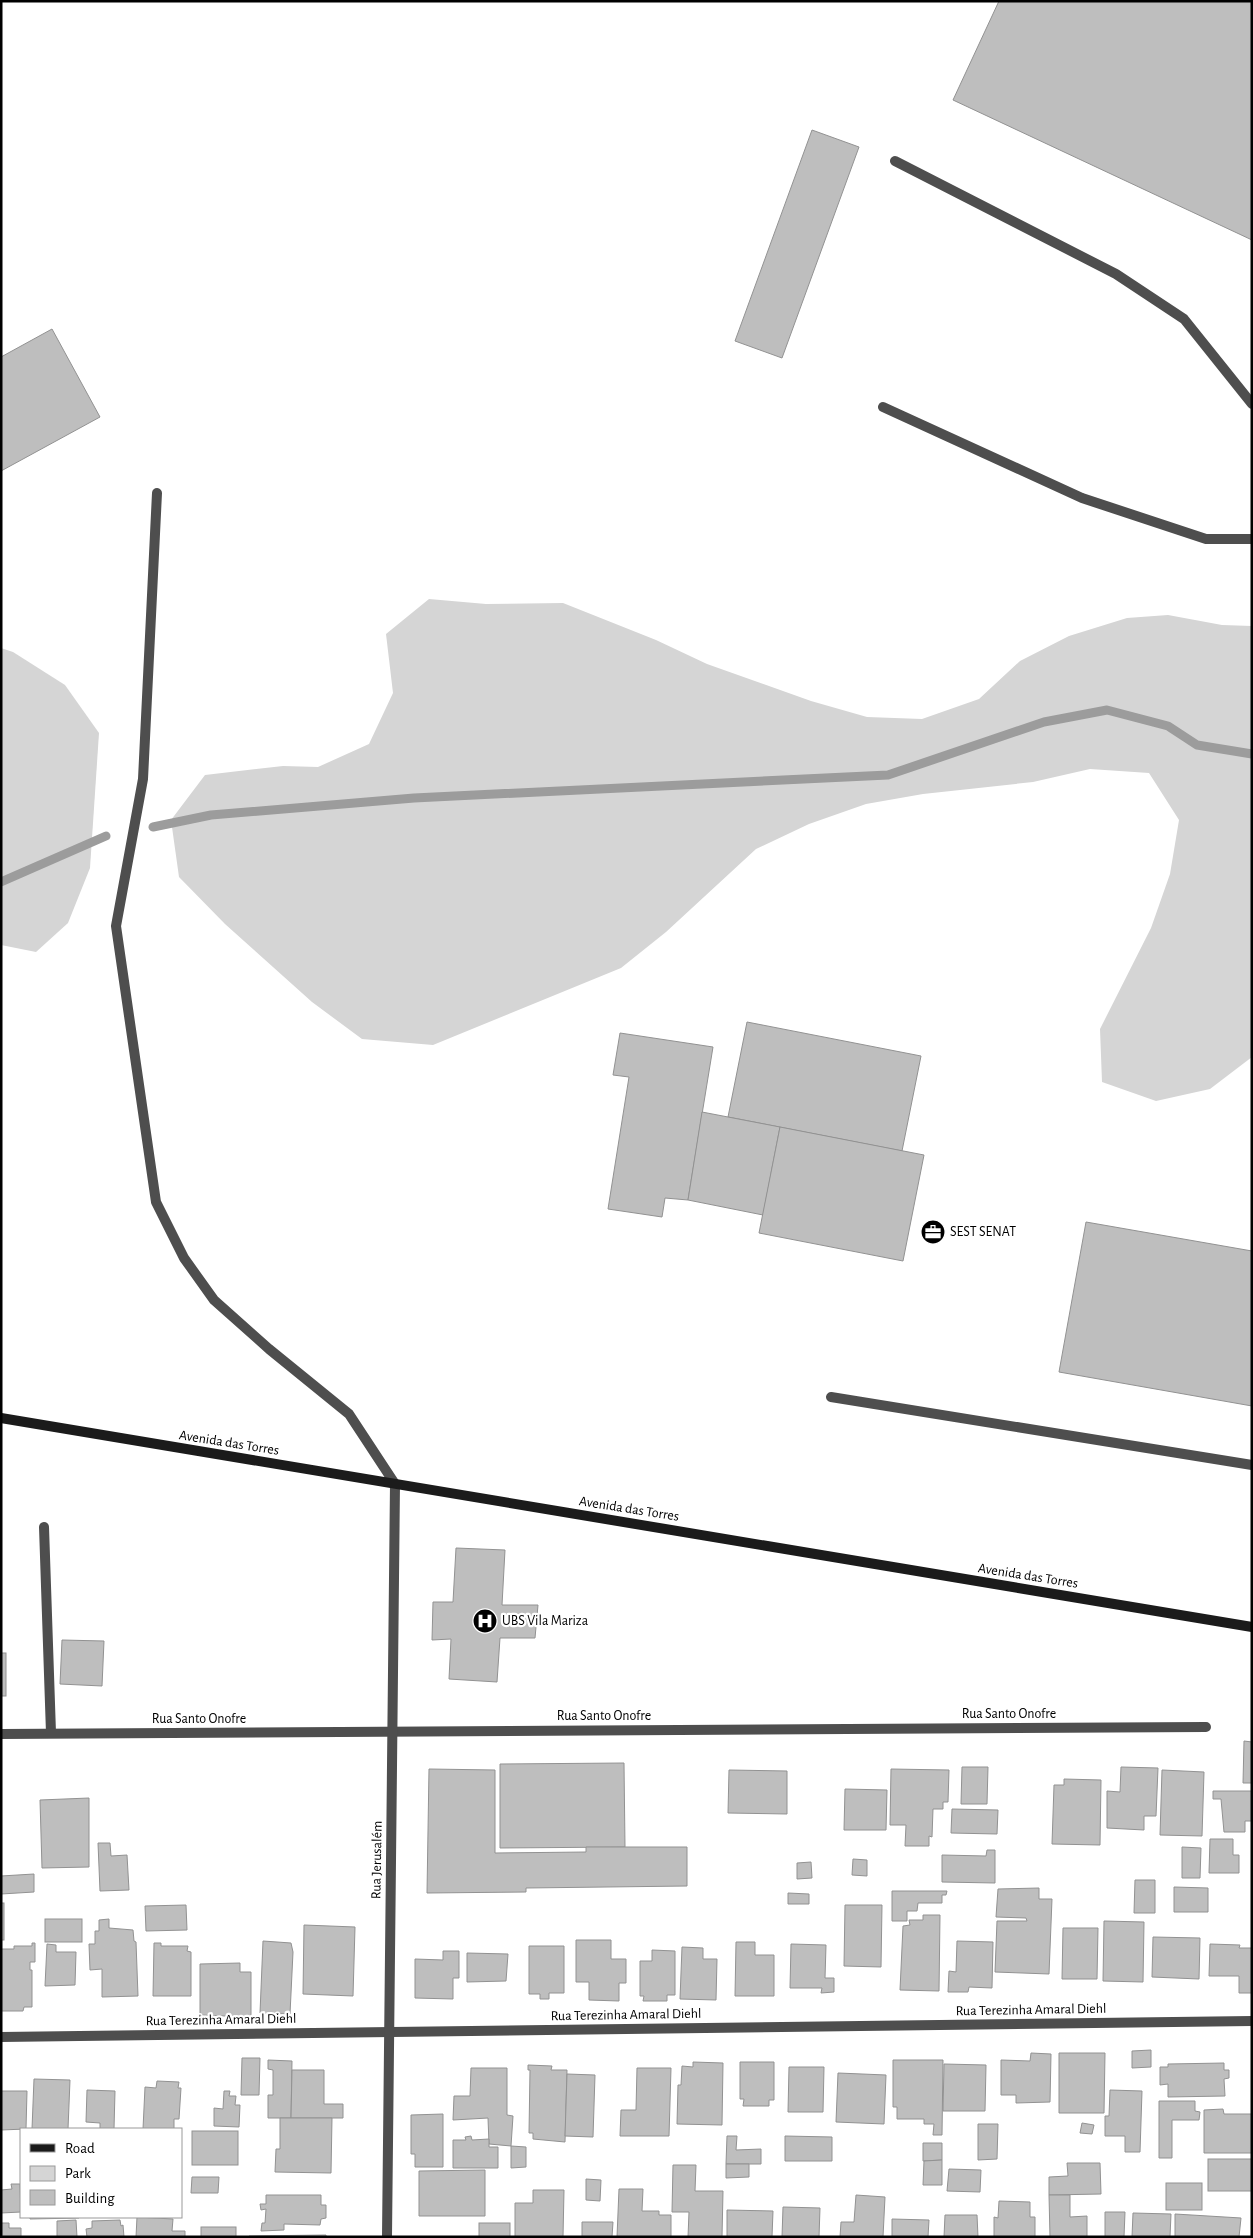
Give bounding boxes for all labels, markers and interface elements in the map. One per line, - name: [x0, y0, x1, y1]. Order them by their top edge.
- office icon: SEST SENAT: [920, 1219, 946, 1245]
- place label: SEST SENAT: [950, 1225, 1016, 1239]
- street label: Avenida das Torres: [178, 1428, 280, 1458]
- street label: Avenida das Torres: [578, 1494, 680, 1524]
- street label: Avenida das Torres: [977, 1561, 1079, 1591]
- hospital icon: UBS Vila Mariza: [472, 1608, 498, 1634]
- place label: UBS Vila Mariza: [502, 1614, 589, 1628]
- street label: Rua Santo Onofre: [962, 1707, 1056, 1721]
- street label: Rua Santo Onofre: [557, 1709, 651, 1723]
- street label: Rua Santo Onofre: [152, 1712, 246, 1726]
- street label: Rua Jerusalém: [369, 1821, 385, 1899]
- street label: Rua Terezinha Amaral Diehl: [955, 2002, 1107, 2018]
- street label: Rua Terezinha Amaral Diehl: [550, 2007, 702, 2023]
- street label: Rua Terezinha Amaral Diehl: [145, 2012, 297, 2028]
- legend: [20, 2128, 182, 2218]
- text: Road: [65, 2141, 95, 2156]
- text: Park: [65, 2166, 91, 2181]
- text: Building: [65, 2191, 115, 2206]

